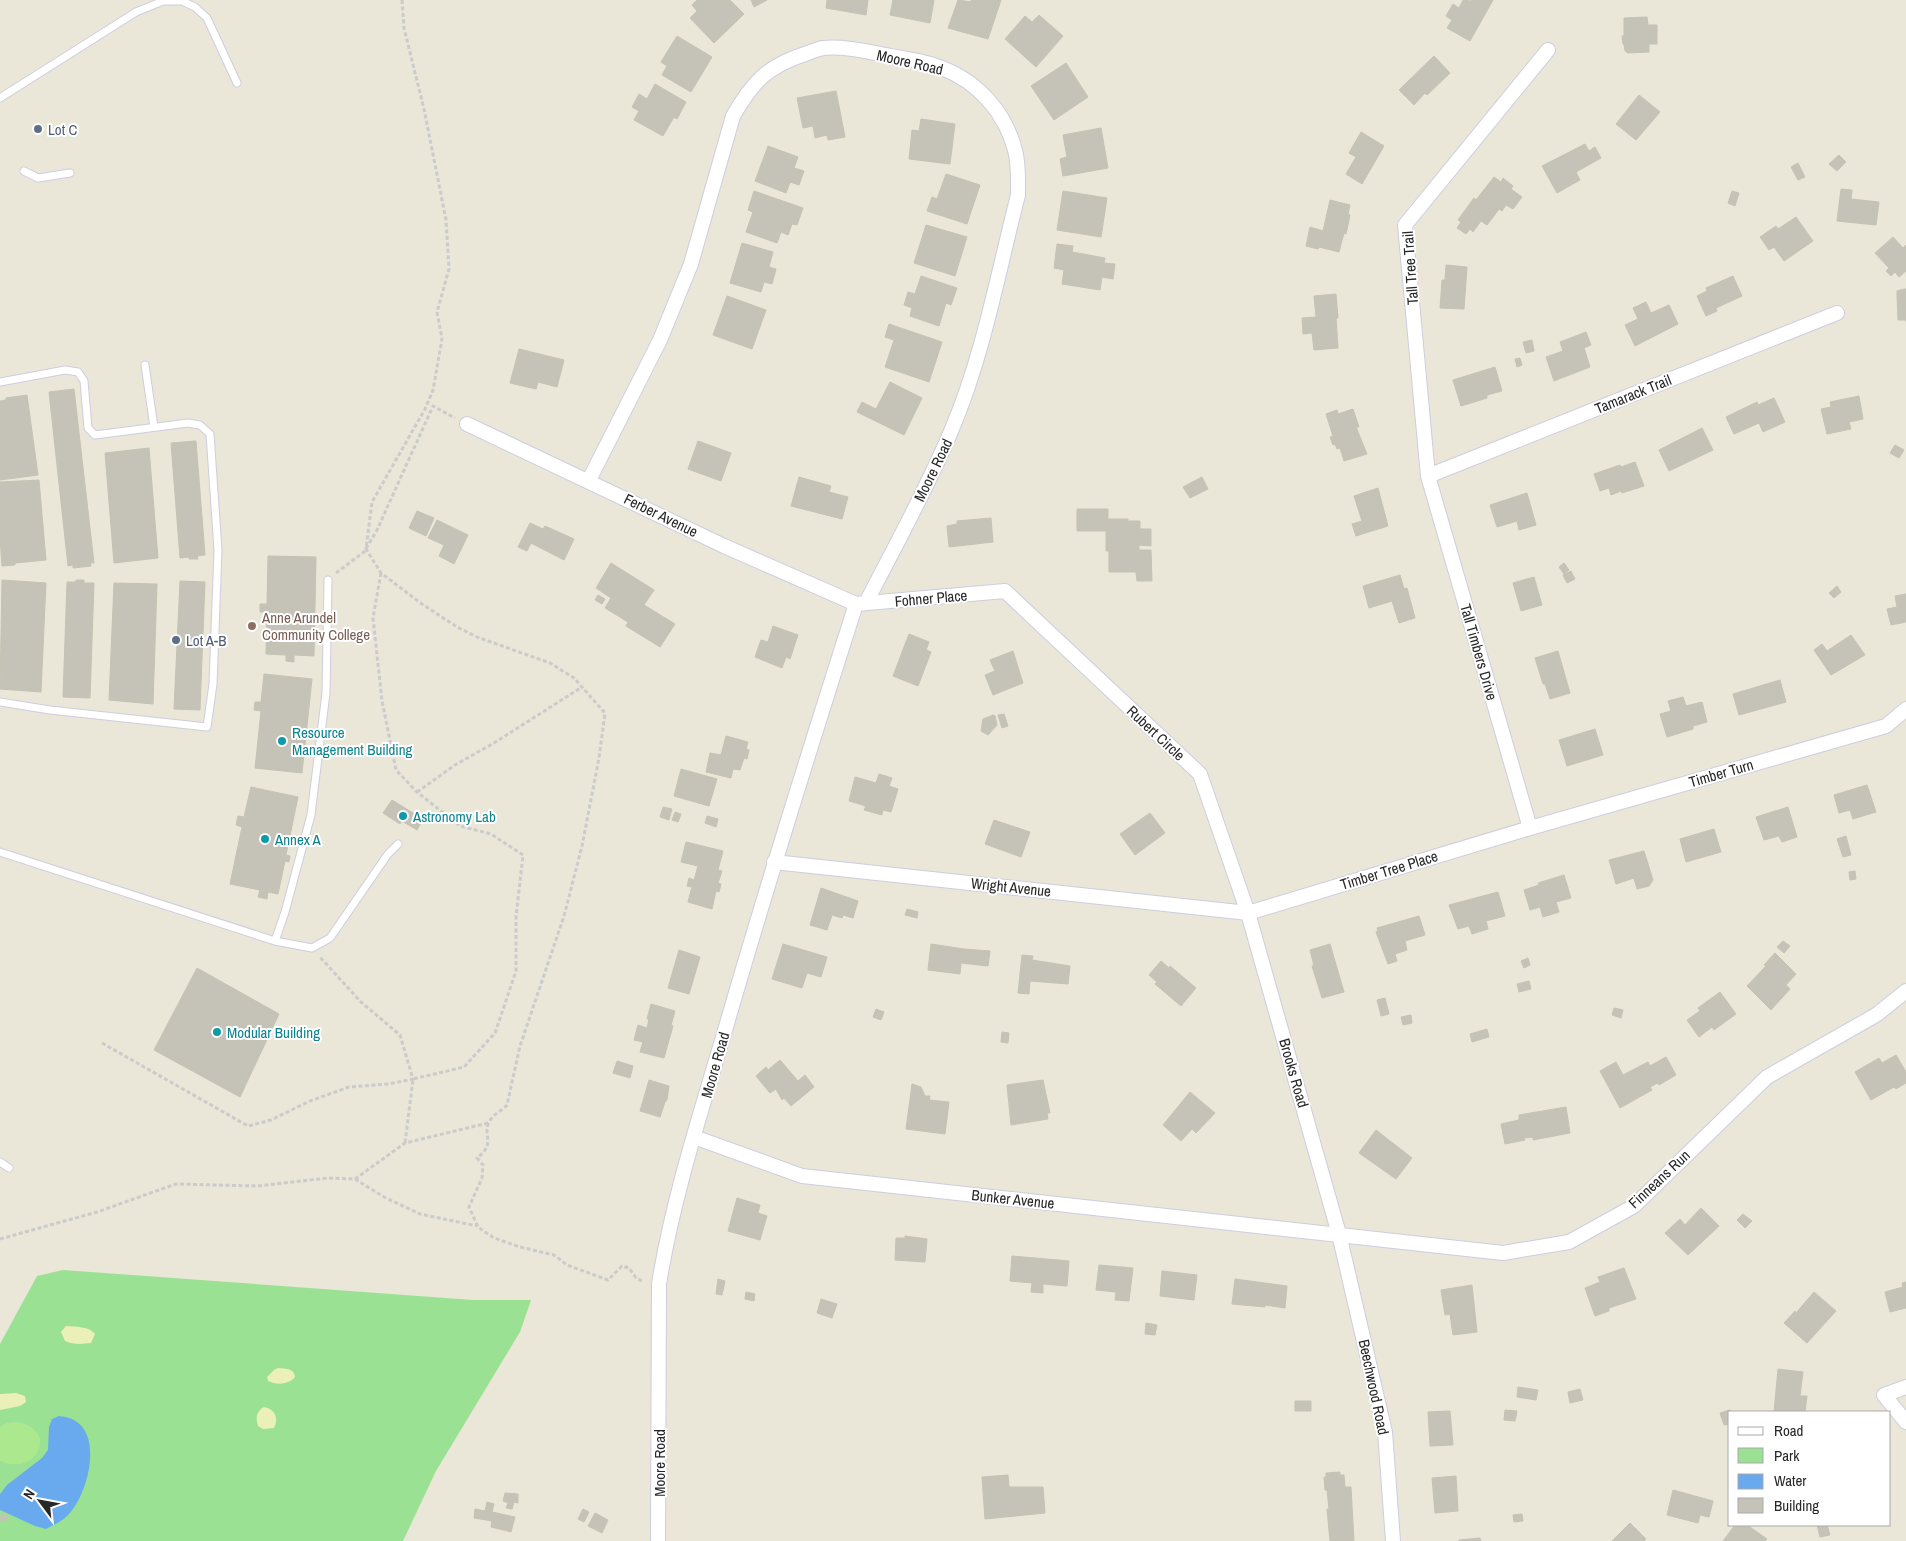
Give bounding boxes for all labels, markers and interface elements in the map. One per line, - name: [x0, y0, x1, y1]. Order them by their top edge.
- street label: Moore Road: [875, 44, 945, 80]
- place label: Lot C: [48, 119, 78, 140]
- marker: Lot C: [32, 123, 44, 135]
- street label: Tall Tree Trail: [1397, 230, 1423, 306]
- street label: Tamarack Trail: [1592, 369, 1674, 419]
- street label: Moore Road: [909, 435, 957, 505]
- street label: Ferber Avenue: [620, 488, 702, 542]
- street label: Fohner Place: [894, 584, 968, 612]
- street label: Tall Timbers Drive: [1455, 601, 1503, 703]
- place label: Anne Arundel Community College: [261, 607, 370, 645]
- marker: Anne Arundel Community College: [246, 620, 258, 632]
- place label: Lot A-B: [186, 630, 226, 651]
- marker: Lot A-B: [170, 634, 182, 646]
- street label: Rubert Circle: [1122, 701, 1190, 765]
- place label: Resource Management Building: [292, 722, 413, 760]
- marker: Resource Management Building: [276, 735, 288, 747]
- street label: Timber Turn: [1686, 754, 1756, 792]
- place label: Astronomy Lab: [412, 806, 496, 827]
- marker: Astronomy Lab: [397, 810, 409, 822]
- place label: Annex A: [274, 829, 322, 850]
- marker: Annex A: [259, 833, 271, 845]
- street label: Timber Tree Place: [1338, 845, 1440, 895]
- street label: Wright Avenue: [970, 872, 1052, 902]
- place label: Modular Building: [227, 1022, 320, 1043]
- marker: Modular Building: [211, 1026, 223, 1038]
- street label: Moore Road: [696, 1030, 734, 1100]
- street label: Brooks Road: [1274, 1036, 1314, 1110]
- street label: Finneans Run: [1624, 1145, 1694, 1213]
- street label: Bunker Avenue: [971, 1184, 1056, 1214]
- street label: Beechwood Road: [1354, 1337, 1394, 1437]
- legend: [1728, 1411, 1891, 1526]
- text: Road: [1774, 1420, 1803, 1441]
- street label: Moore Road: [649, 1429, 670, 1497]
- text: Park: [1774, 1445, 1800, 1466]
- text: Water: [1774, 1470, 1806, 1491]
- north arrow: [15, 1476, 65, 1526]
- text: N: [19, 1486, 39, 1502]
- text: Building: [1774, 1495, 1819, 1516]

